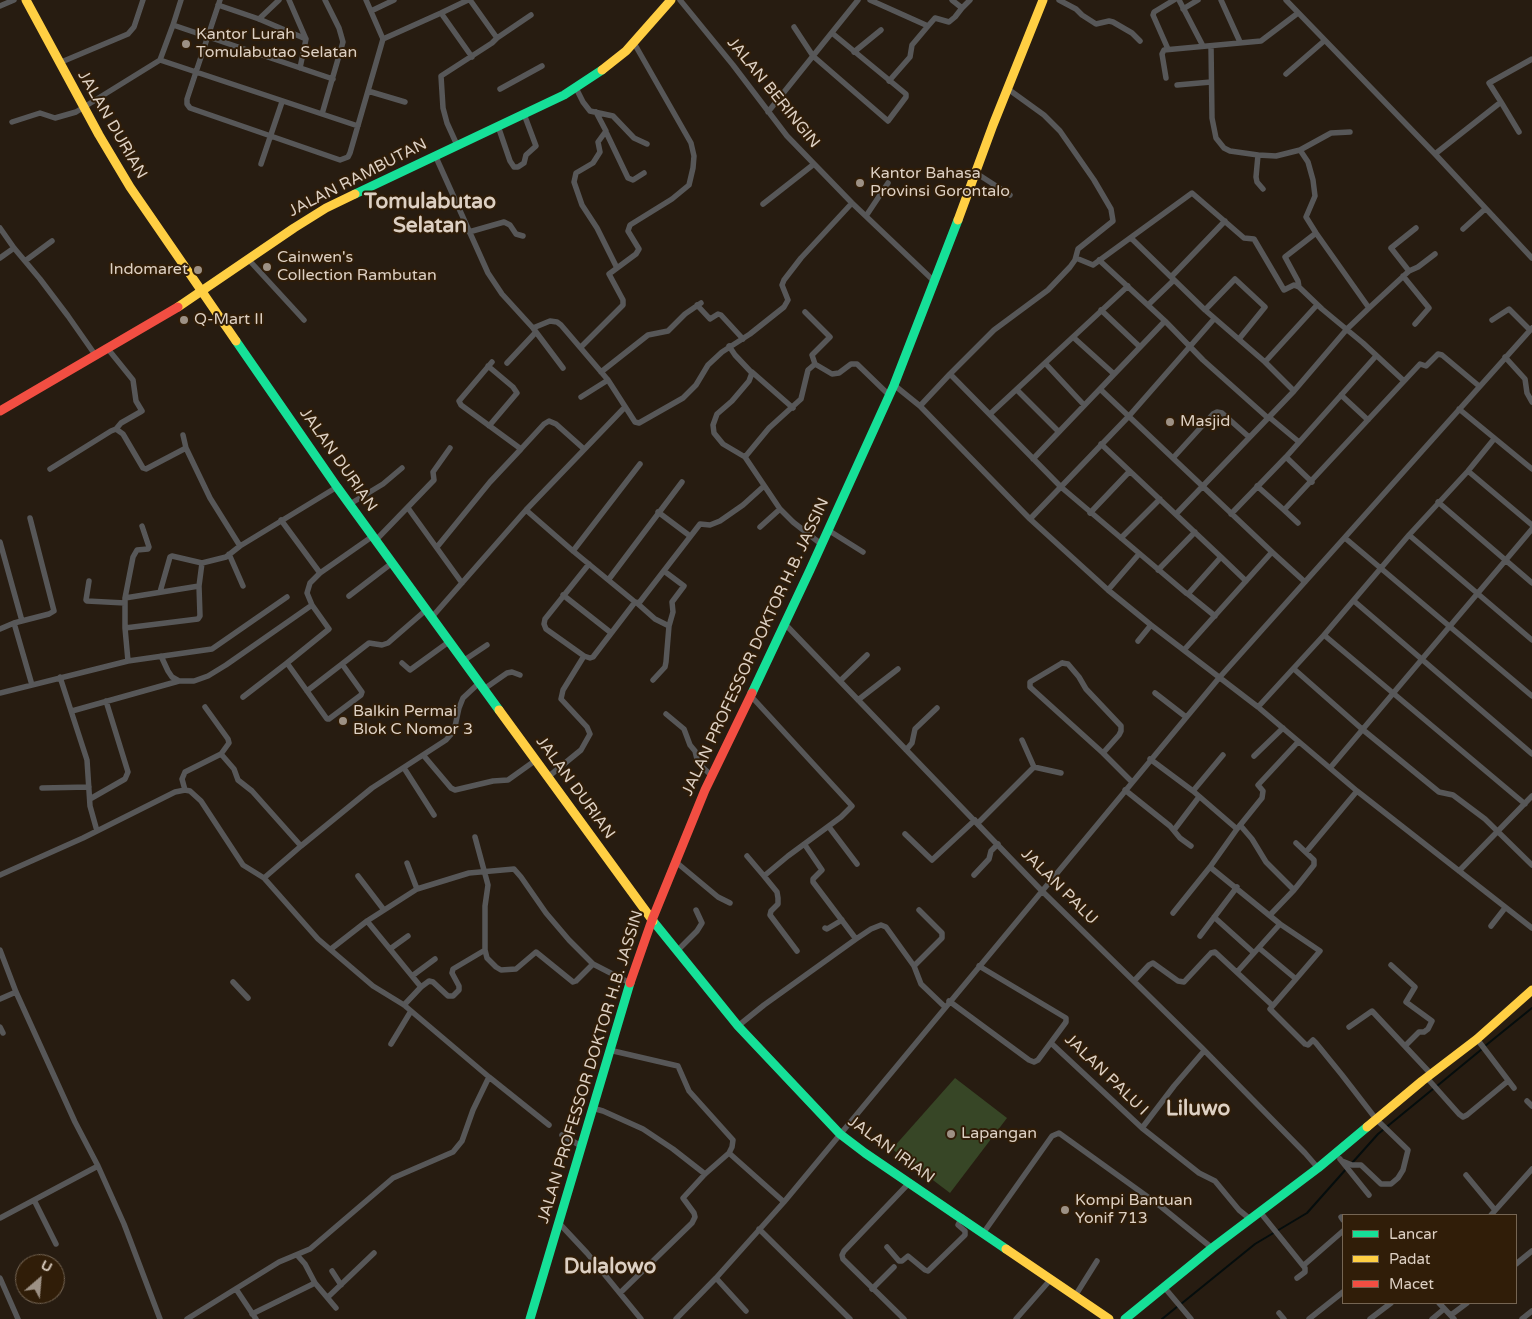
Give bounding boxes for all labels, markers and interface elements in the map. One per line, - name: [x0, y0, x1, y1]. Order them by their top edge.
- place label: Kantor Lurah Tomulabutao Selatan: [196, 25, 357, 63]
- street label: JALAN BERINGIN: [722, 34, 824, 152]
- marker: Kantor Lurah Tomulabutao Selatan: [180, 38, 192, 50]
- street label: JALAN DURIAN: [73, 67, 151, 183]
- street label: JALAN RAMBUTAN: [286, 135, 430, 221]
- place label: Kantor Bahasa Provinsi Gorontalo: [870, 164, 1010, 202]
- marker: Kantor Bahasa Provinsi Gorontalo: [854, 177, 866, 189]
- district label: Tomulabutao Selatan: [364, 189, 496, 239]
- place label: Cainwen's Collection Rambutan: [277, 248, 437, 286]
- place label: Indomaret: [109, 260, 188, 280]
- marker: Cainwen's Collection Rambutan: [261, 261, 273, 273]
- marker: Indomaret: [192, 264, 204, 276]
- place label: Q-Mart II: [194, 310, 263, 330]
- marker: Q-Mart II: [178, 314, 190, 326]
- street label: JALAN DURIAN: [295, 404, 381, 516]
- place label: Masjid: [1180, 412, 1230, 432]
- marker: Masjid: [1164, 416, 1176, 428]
- street label: JALAN PROFESSOR DOKTOR H.B. JASSIN: [678, 495, 834, 799]
- place label: Balkin Permai Blok C Nomor 3: [353, 702, 473, 740]
- marker: Balkin Permai Blok C Nomor 3: [337, 715, 349, 727]
- street label: JALAN DURIAN: [531, 733, 619, 843]
- street label: JALAN PALU: [1017, 845, 1101, 929]
- street label: JALAN PROFESSOR DOKTOR H.B. JASSIN: [534, 908, 648, 1226]
- street label: JALAN PALU I: [1060, 1030, 1152, 1120]
- district label: Liluwo: [1166, 1096, 1230, 1122]
- street label: JALAN IRIAN: [844, 1112, 938, 1188]
- place label: Lapangan: [961, 1124, 1037, 1144]
- marker: Lapangan: [945, 1128, 957, 1140]
- place label: Kompi Bantuan Yonif 713: [1075, 1191, 1193, 1229]
- marker: Kompi Bantuan Yonif 713: [1059, 1204, 1071, 1216]
- legend: [1342, 1214, 1517, 1304]
- text: Lancar: [1389, 1225, 1437, 1243]
- text: Padat: [1389, 1250, 1431, 1268]
- north arrow: [15, 1254, 65, 1304]
- district label: Dulalowo: [564, 1254, 656, 1280]
- text: U: [38, 1256, 55, 1276]
- text: Macet: [1389, 1275, 1434, 1293]

